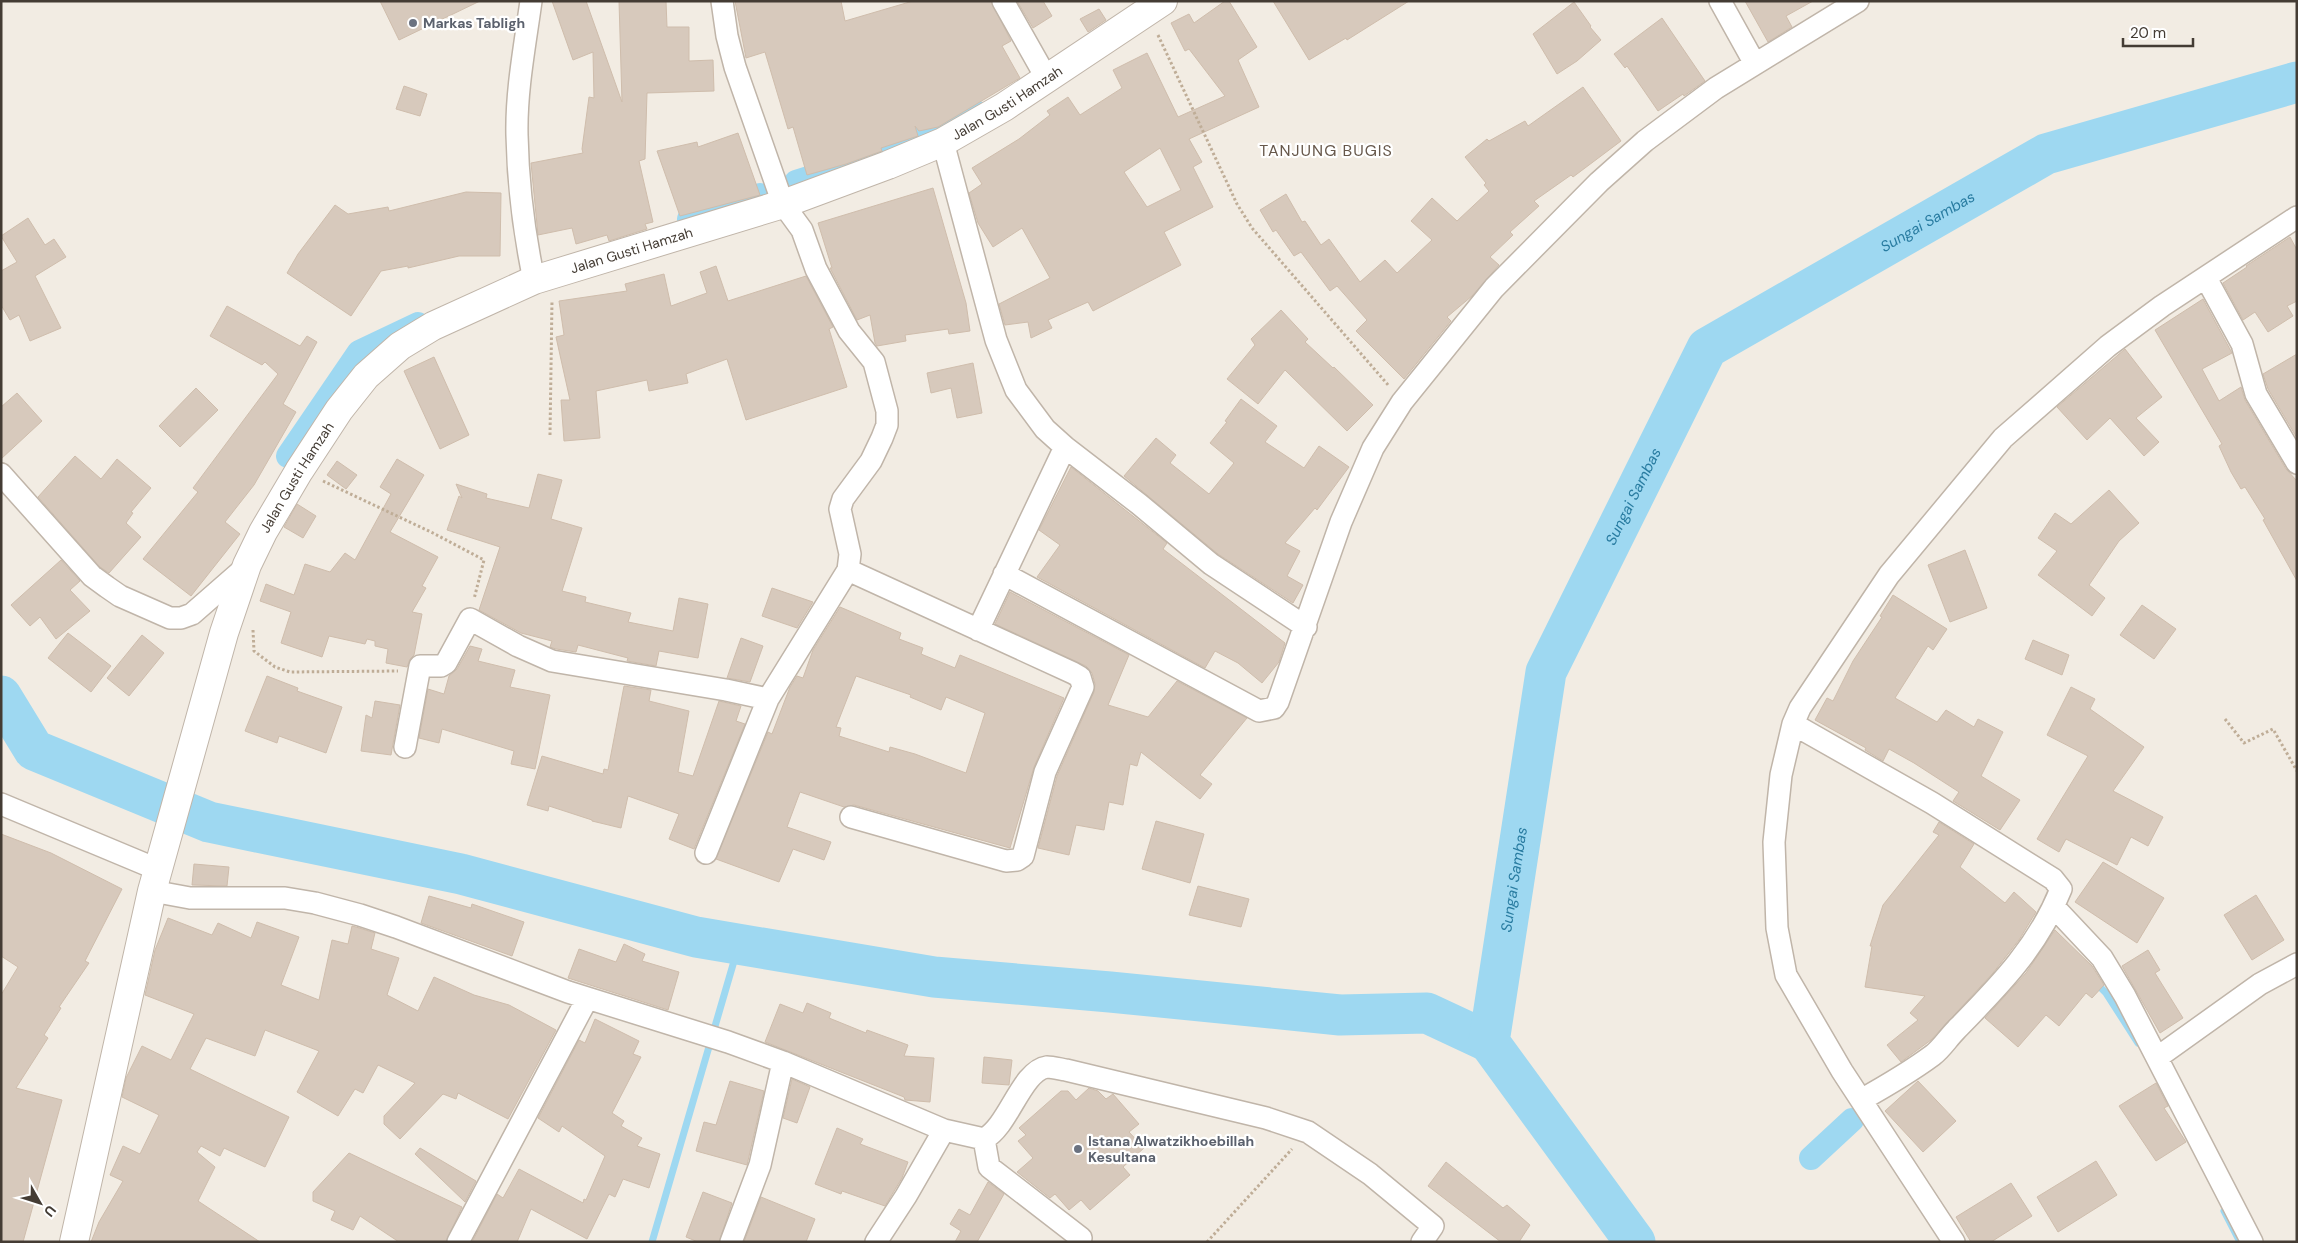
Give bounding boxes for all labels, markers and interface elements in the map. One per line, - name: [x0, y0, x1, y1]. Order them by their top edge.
- place label: Markas Tabligh: [423, 14, 525, 32]
- scale bar: [2123, 15, 2193, 47]
- marker: Markas Tabligh: [407, 17, 419, 29]
- text: 20 m: [2130, 23, 2166, 43]
- street label: Jalan Gusti Hamzah: [949, 62, 1066, 144]
- district label: TANJUNG BUGIS: [1259, 140, 1393, 161]
- water label: Sungai Sambas: [1877, 187, 1979, 257]
- street label: Jalan Gusti Hamzah: [568, 223, 695, 277]
- street label: Jalan Gusti Hamzah: [256, 419, 338, 536]
- water label: Sungai Sambas: [1601, 445, 1666, 548]
- water label: Sungai Sambas: [1496, 826, 1532, 933]
- place label: Istana Alwatzikhoebillah Kesultana: [1088, 1132, 1254, 1166]
- marker: Istana Alwatzikhoebillah Kesultana: [1072, 1143, 1084, 1155]
- north arrow: [15, 1178, 65, 1228]
- text: U: [40, 1202, 60, 1221]

